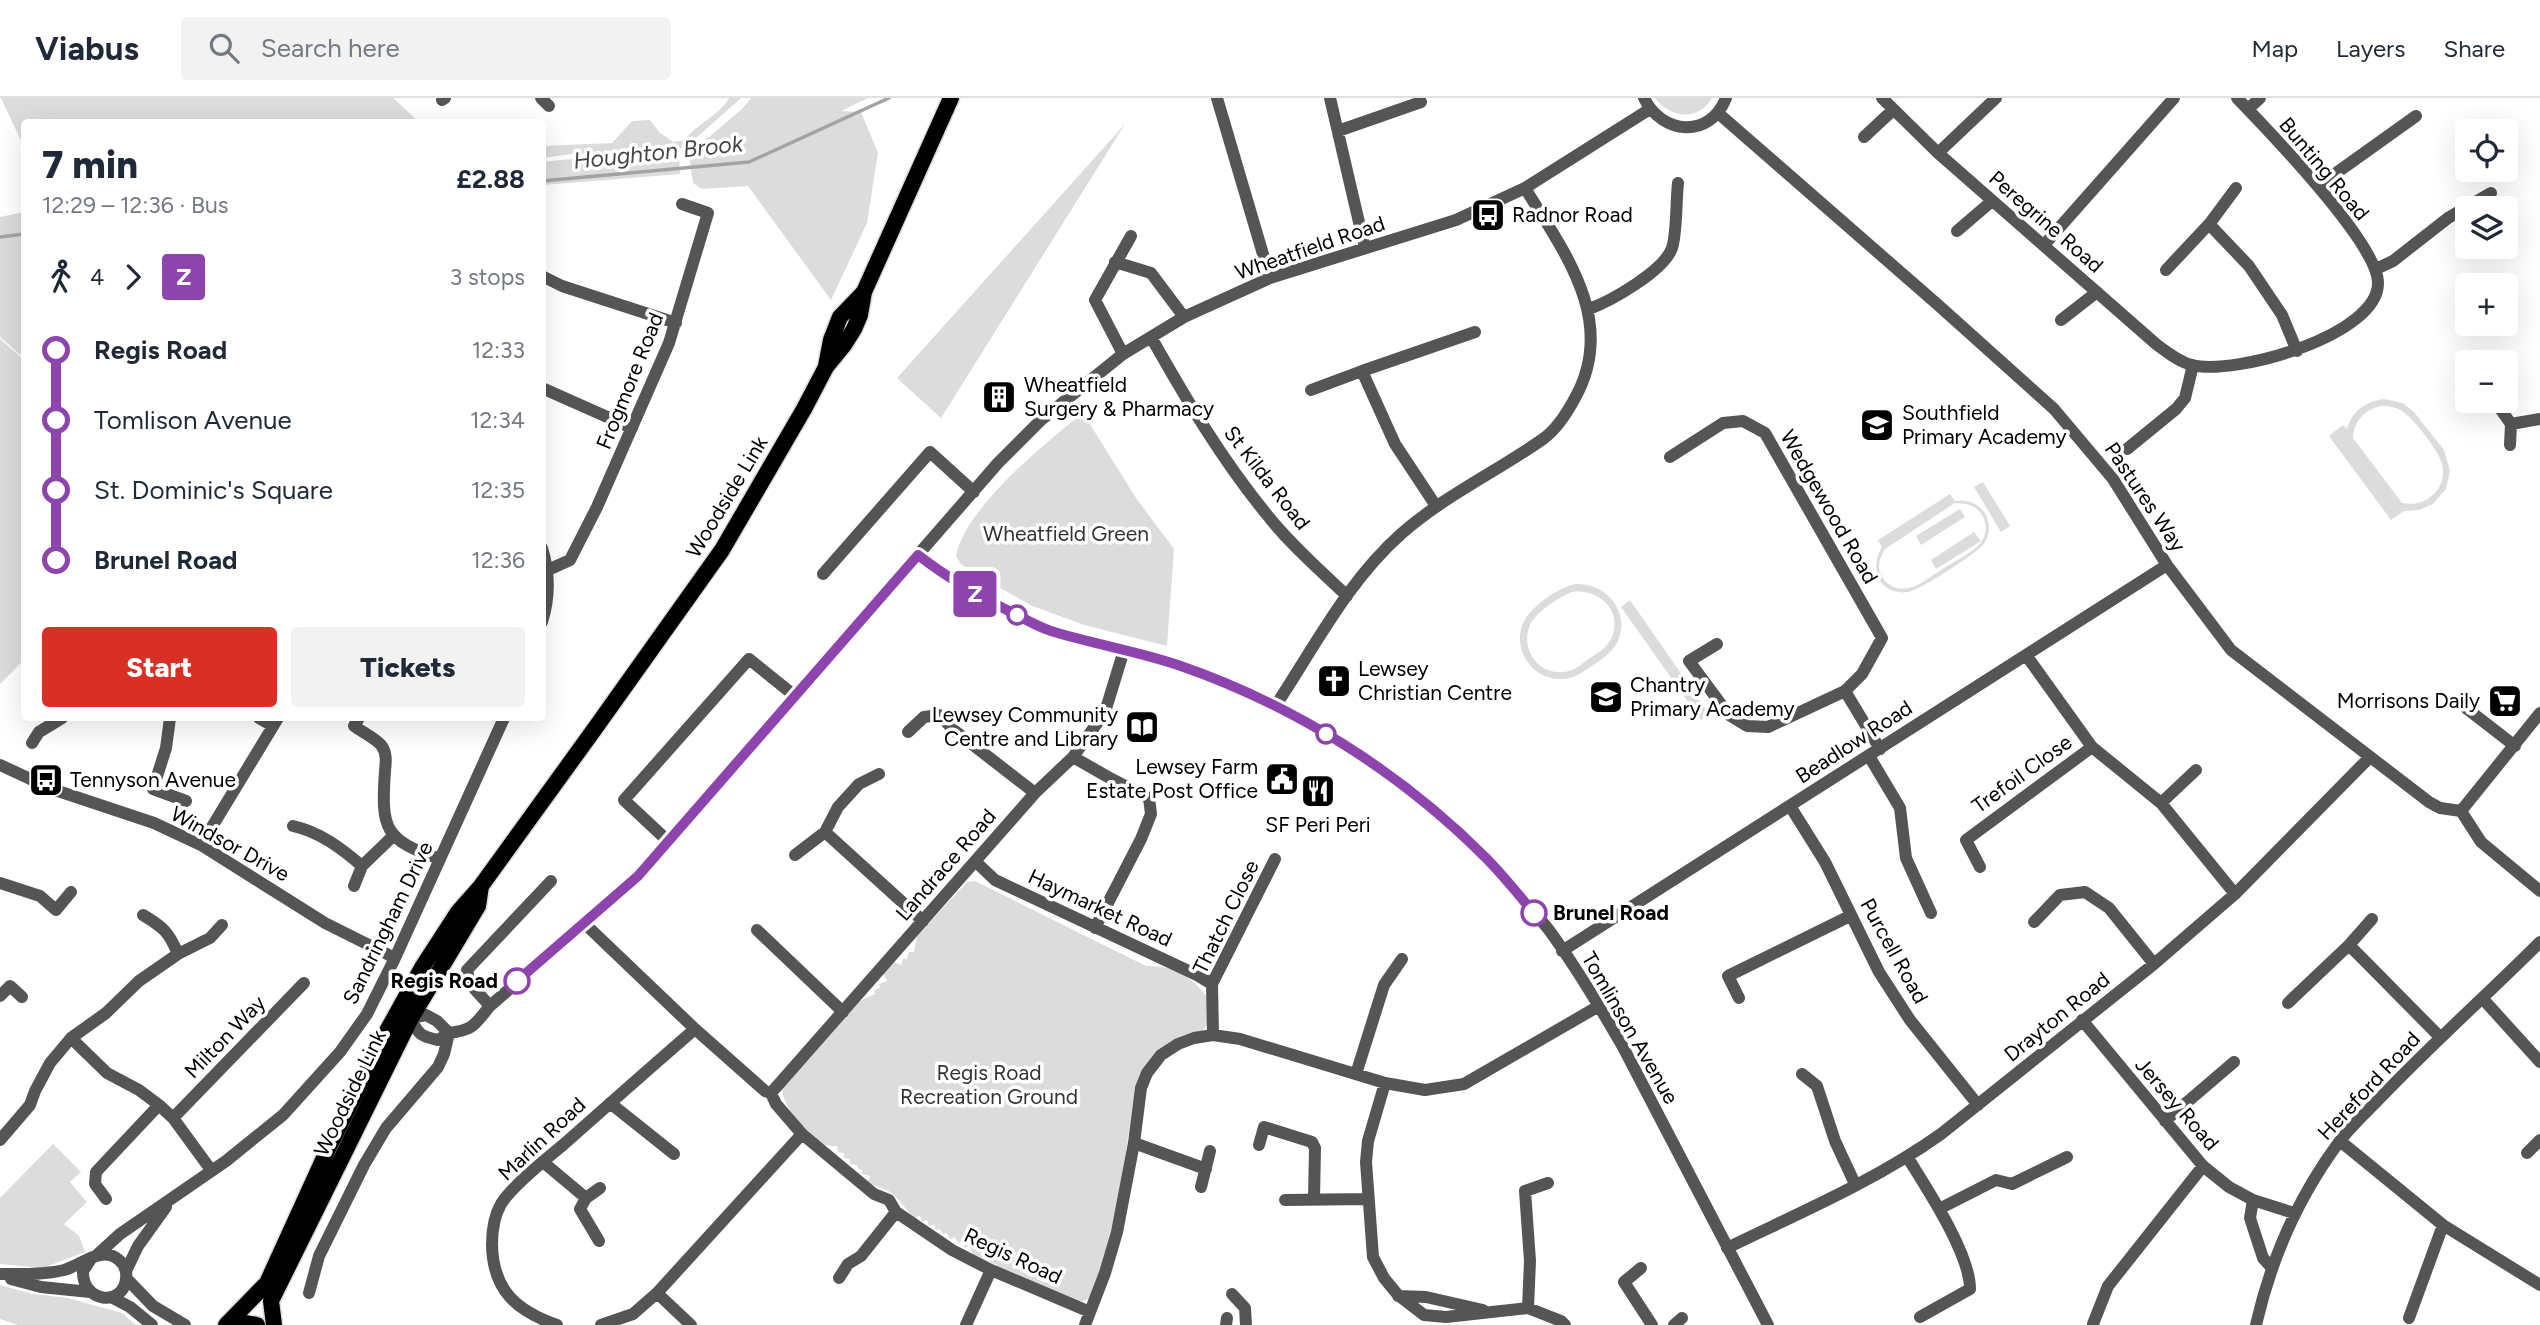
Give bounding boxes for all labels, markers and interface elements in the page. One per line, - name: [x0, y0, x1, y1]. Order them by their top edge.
- search box: [181, 17, 671, 80]
- text: Viabus: [35, 29, 139, 68]
- icon: search: [205, 29, 243, 67]
- text: Search here: [261, 32, 400, 64]
- text: Map: [2251, 34, 2298, 63]
- text: Layers: [2336, 34, 2405, 63]
- text: Share: [2443, 34, 2505, 63]
- street label: Bunting Road: [2274, 112, 2375, 225]
- map controls: [2455, 119, 2518, 413]
- button: locate: [2455, 119, 2518, 182]
- water label: Houghton Brook: [572, 129, 745, 175]
- text: 7 min: [42, 142, 138, 188]
- text: £2.88: [456, 163, 525, 195]
- street label: Peregrine Road: [1984, 165, 2108, 278]
- text: 12:29 – 12:36 · Bus: [42, 191, 229, 219]
- bus stop icon: Radnor Road: [1469, 196, 1507, 234]
- button: layers: [2455, 196, 2518, 259]
- place label: Radnor Road: [1512, 202, 1633, 227]
- street label: Wheatfield Road: [1232, 210, 1388, 285]
- icon: walk: [42, 258, 80, 296]
- icon: forward: [114, 258, 152, 296]
- text: Z: [176, 262, 191, 291]
- text: 4: [90, 263, 104, 291]
- text: 3 stops: [450, 263, 525, 291]
- button: +: [2455, 273, 2518, 336]
- street label: Frogmore Road: [591, 309, 668, 453]
- text: Regis Road: [94, 334, 227, 366]
- text: 12:33: [472, 336, 525, 364]
- button: −: [2455, 350, 2518, 413]
- place label: Wheatfield Surgery & Pharmacy: [1024, 372, 1214, 421]
- building icon: Wheatfield Surgery & Pharmacy: [980, 378, 1018, 416]
- place label: Southfield Primary Academy: [1902, 400, 2067, 449]
- text: Tomlison Avenue: [94, 404, 292, 436]
- text: 12:34: [470, 406, 525, 434]
- school or university icon: Southfield Primary Academy: [1858, 406, 1896, 444]
- street label: St Kilda Road: [1219, 421, 1316, 535]
- street label: Wedgewood Road: [1775, 426, 1884, 588]
- street label: Woodside Link: [681, 431, 773, 562]
- street label: Pastures Way: [2100, 437, 2191, 556]
- text: St. Dominic's Square: [94, 474, 333, 506]
- text: 12:35: [471, 476, 525, 504]
- park label: Wheatfield Green: [983, 521, 1149, 546]
- text: Brunel Road: [94, 544, 238, 576]
- text: 12:36: [471, 546, 525, 574]
- line badge: Z: [952, 571, 998, 617]
- text: Z: [967, 579, 983, 608]
- unlabelled marker: [1007, 605, 1027, 625]
- button: Start: [42, 627, 277, 707]
- button: Tickets: [291, 627, 525, 707]
- place label: Lewsey Christian Centre: [1358, 656, 1512, 705]
- church icon: Lewsey Christian Centre: [1315, 662, 1353, 700]
- place label: Chantry Primary Academy: [1630, 672, 1795, 721]
- school or university icon: Chantry Primary Academy: [1587, 678, 1625, 716]
- supermarket icon: Morrisons Daily: [2486, 682, 2524, 720]
- place label: Morrisons Daily: [2337, 688, 2480, 713]
- street label: Beadlow Road: [1791, 695, 1917, 789]
- place label: Lewsey Community Centre and Library: [932, 702, 1118, 751]
- library icon: Lewsey Community Centre and Library: [1123, 708, 1161, 746]
- unlabelled marker: [1316, 724, 1336, 744]
- street label: Trefoil Close: [1967, 729, 2076, 818]
- place label: Lewsey Farm Estate Post Office: [1086, 754, 1258, 803]
- public building icon: Lewsey Farm Estate Post Office: [1263, 760, 1301, 798]
- bus stop icon: Tennyson Avenue: [27, 761, 65, 799]
- place label: Tennyson Avenue: [70, 767, 236, 792]
- restaurant icon: SF Peri Peri: [1299, 772, 1337, 810]
- street label: Windsor Drive: [167, 801, 294, 886]
- street label: Landrace Road: [890, 804, 1001, 926]
- place label: SF Peri Peri: [1265, 812, 1371, 837]
- street label: Sandringham Drive: [337, 837, 438, 1008]
- street label: Thatch Close: [1187, 856, 1264, 978]
- street label: Haymarket Road: [1024, 863, 1176, 952]
- street label: Purcell Road: [1855, 894, 1934, 1008]
- marker: Brunel Road: [1521, 900, 1547, 926]
- place label: Brunel Road: [1553, 900, 1669, 925]
- street label: Tomlinson Avenue: [1577, 947, 1684, 1108]
- street label: Drayton Road: [1999, 966, 2114, 1067]
- place label: Regis Road: [390, 968, 498, 993]
- marker: Regis Road: [504, 968, 530, 994]
- street label: Milton Way: [179, 990, 270, 1083]
- street label: Woodside Link: [308, 1025, 391, 1160]
- street label: Hereford Road: [2312, 1026, 2425, 1145]
- street label: Jersey Road: [2130, 1052, 2225, 1155]
- park label: Regis Road Recreation Ground: [900, 1060, 1078, 1109]
- street label: Marlin Road: [493, 1092, 591, 1185]
- street label: Regis Road: [960, 1222, 1066, 1289]

